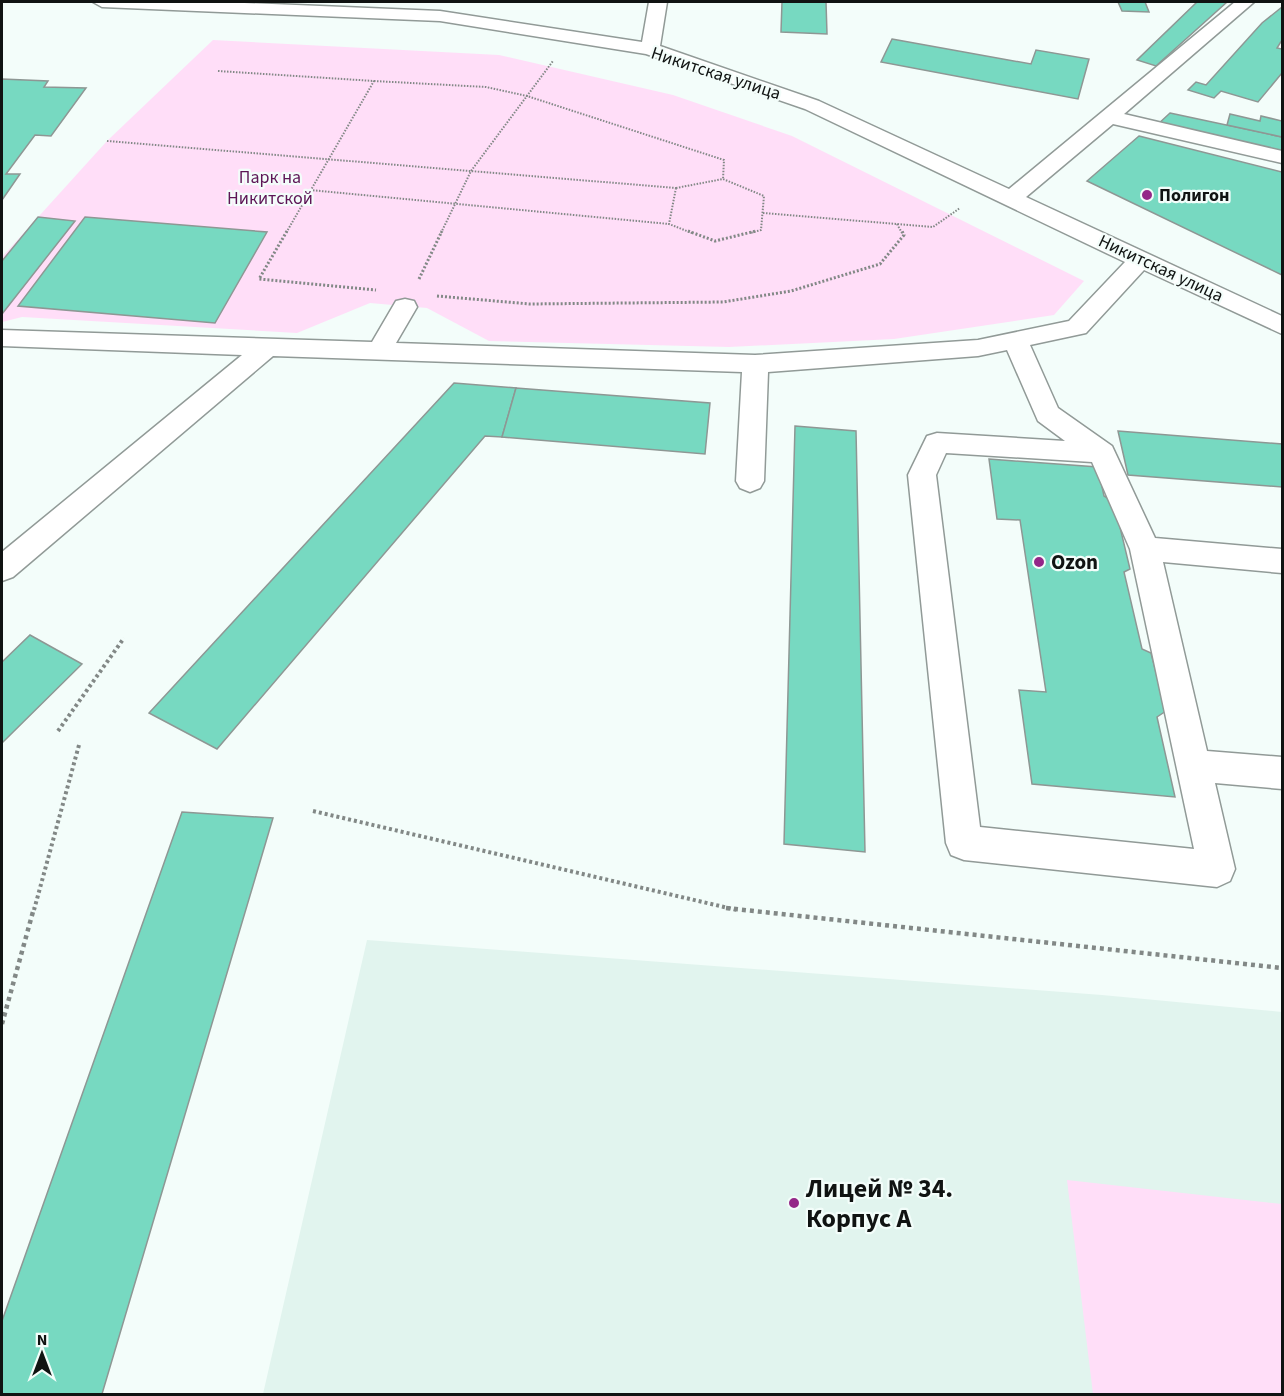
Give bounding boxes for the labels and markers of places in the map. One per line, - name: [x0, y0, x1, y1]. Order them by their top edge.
- place label: Полигон: [1159, 183, 1229, 208]
- marker: Полигон: [1140, 188, 1154, 202]
- place label: Ozon: [1051, 547, 1098, 577]
- marker: Ozon: [1032, 555, 1046, 569]
- place label: Лицей № 34. Корпус А: [805, 1170, 953, 1237]
- marker: Лицей № 34. Корпус А: [787, 1196, 801, 1210]

